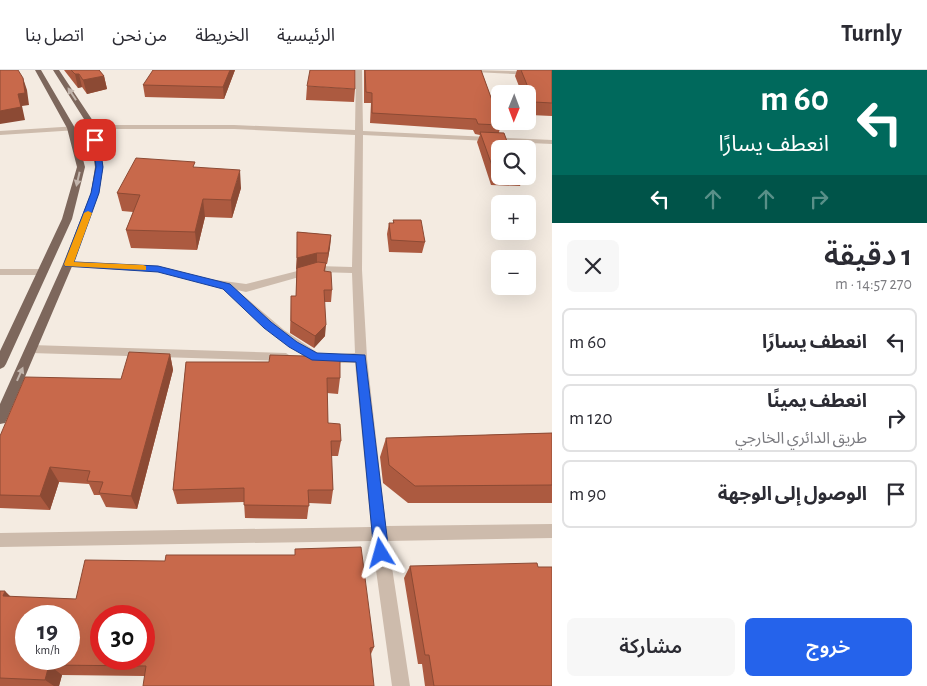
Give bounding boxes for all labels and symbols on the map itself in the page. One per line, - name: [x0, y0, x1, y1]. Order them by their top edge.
- north arrow: [491, 85, 536, 130]
- one-way arrow: [67, 87, 77, 100]
- pin: [74, 119, 116, 161]
- one-way arrow: [74, 171, 82, 186]
- one-way arrow: [16, 367, 24, 381]
- position arrow: [354, 526, 406, 578]
- speed limit sign: 30: [90, 605, 155, 670]

